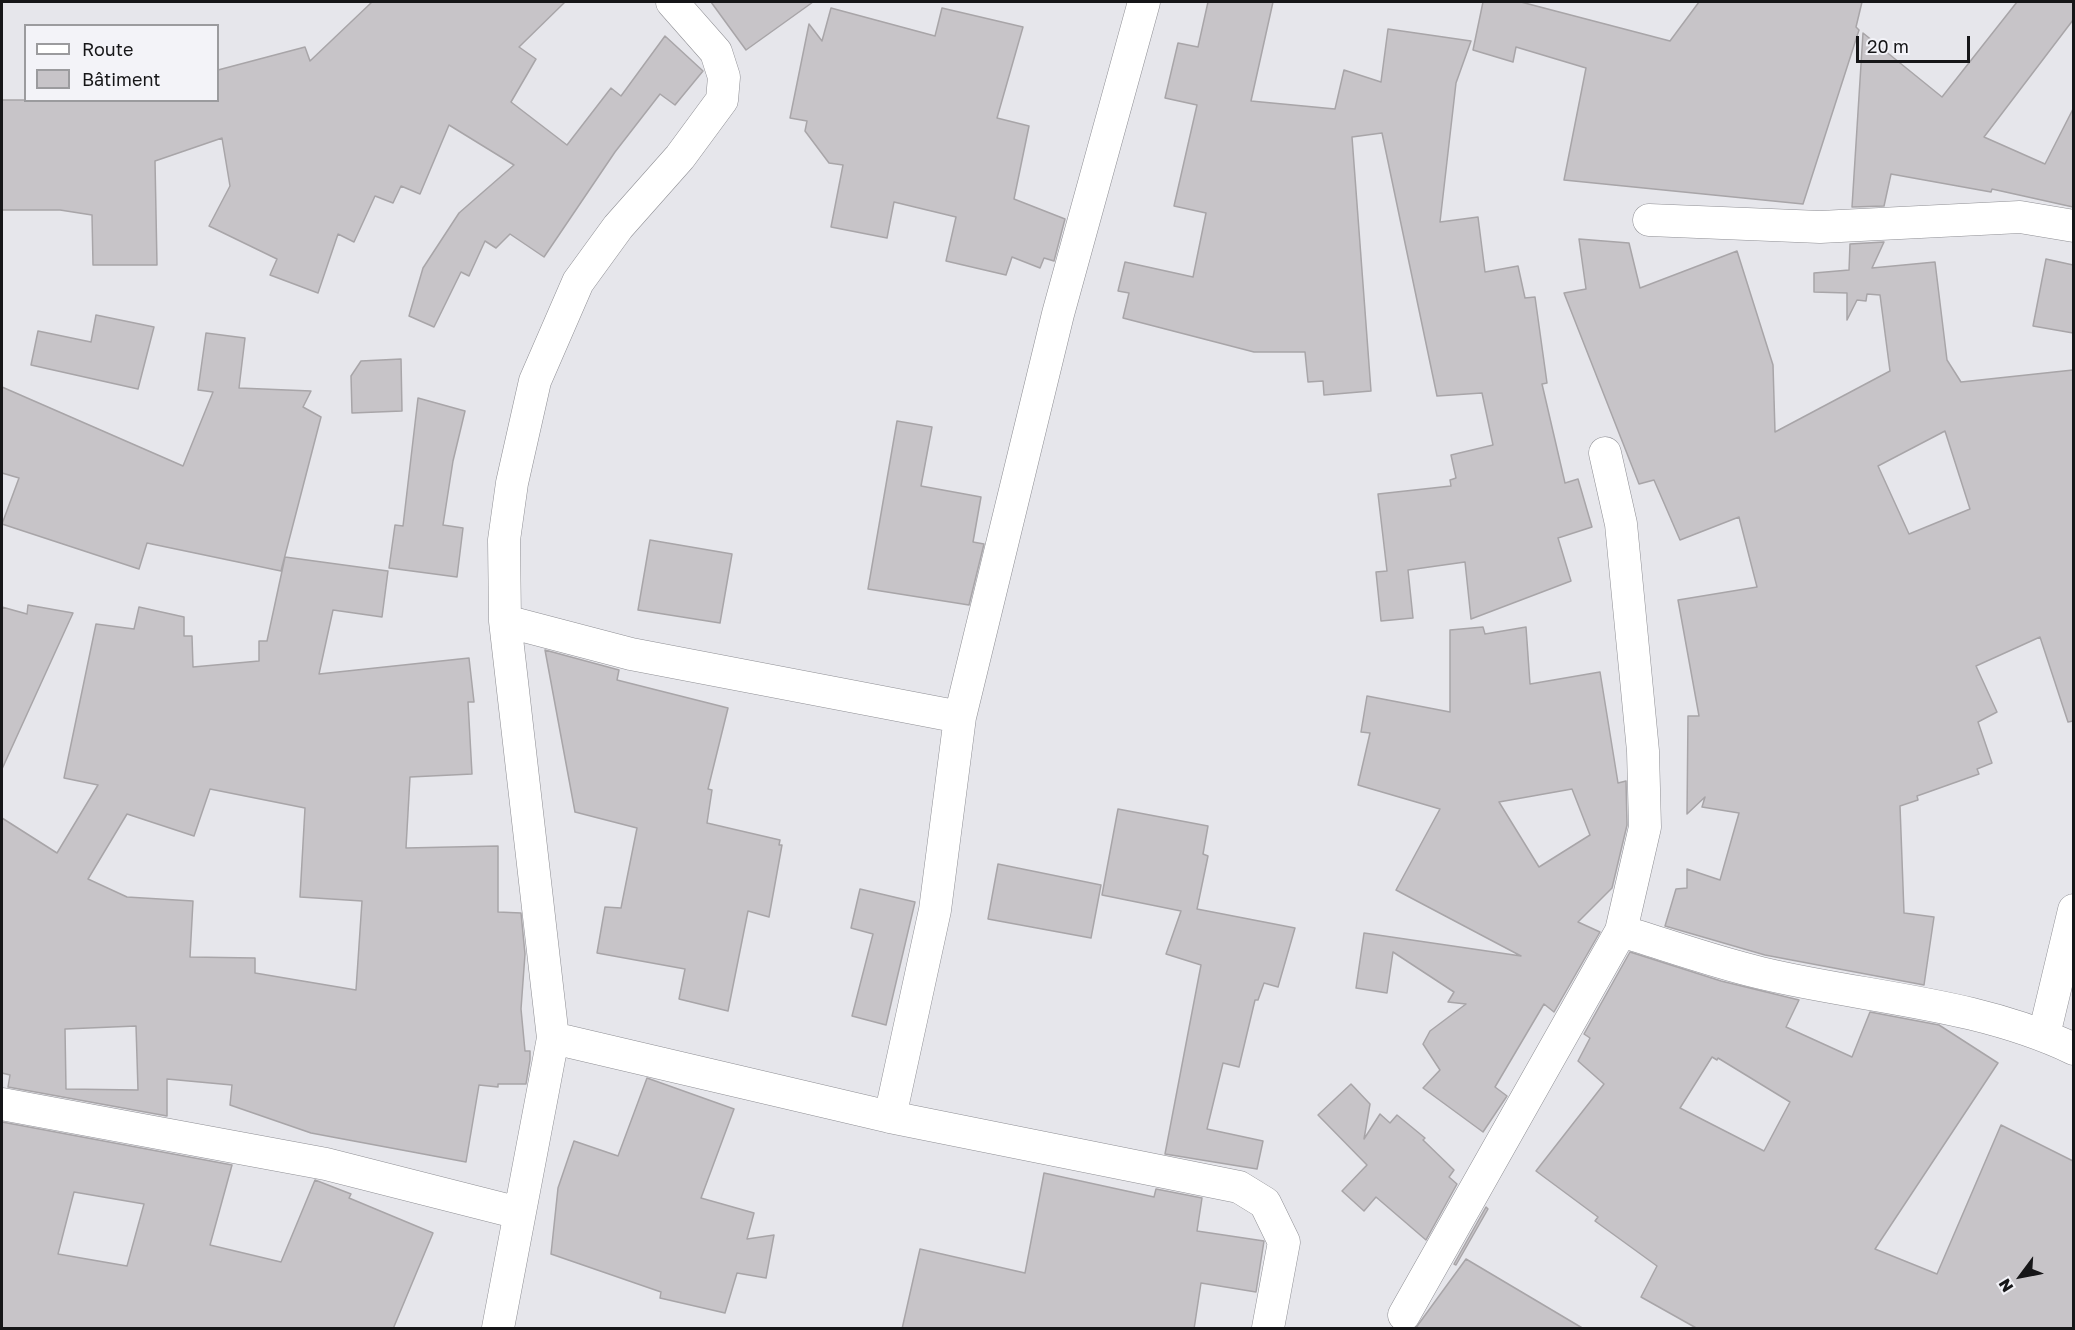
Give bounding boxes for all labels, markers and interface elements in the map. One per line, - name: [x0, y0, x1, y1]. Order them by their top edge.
- legend: [24, 24, 219, 102]
- scale bar: [1859, 24, 1973, 62]
- text: 20 m: [1867, 35, 1909, 57]
- text: Route: [82, 38, 133, 60]
- text: Bâtiment: [82, 68, 161, 90]
- north arrow: [1991, 1246, 2051, 1306]
- text: N: [1994, 1275, 2017, 1296]

